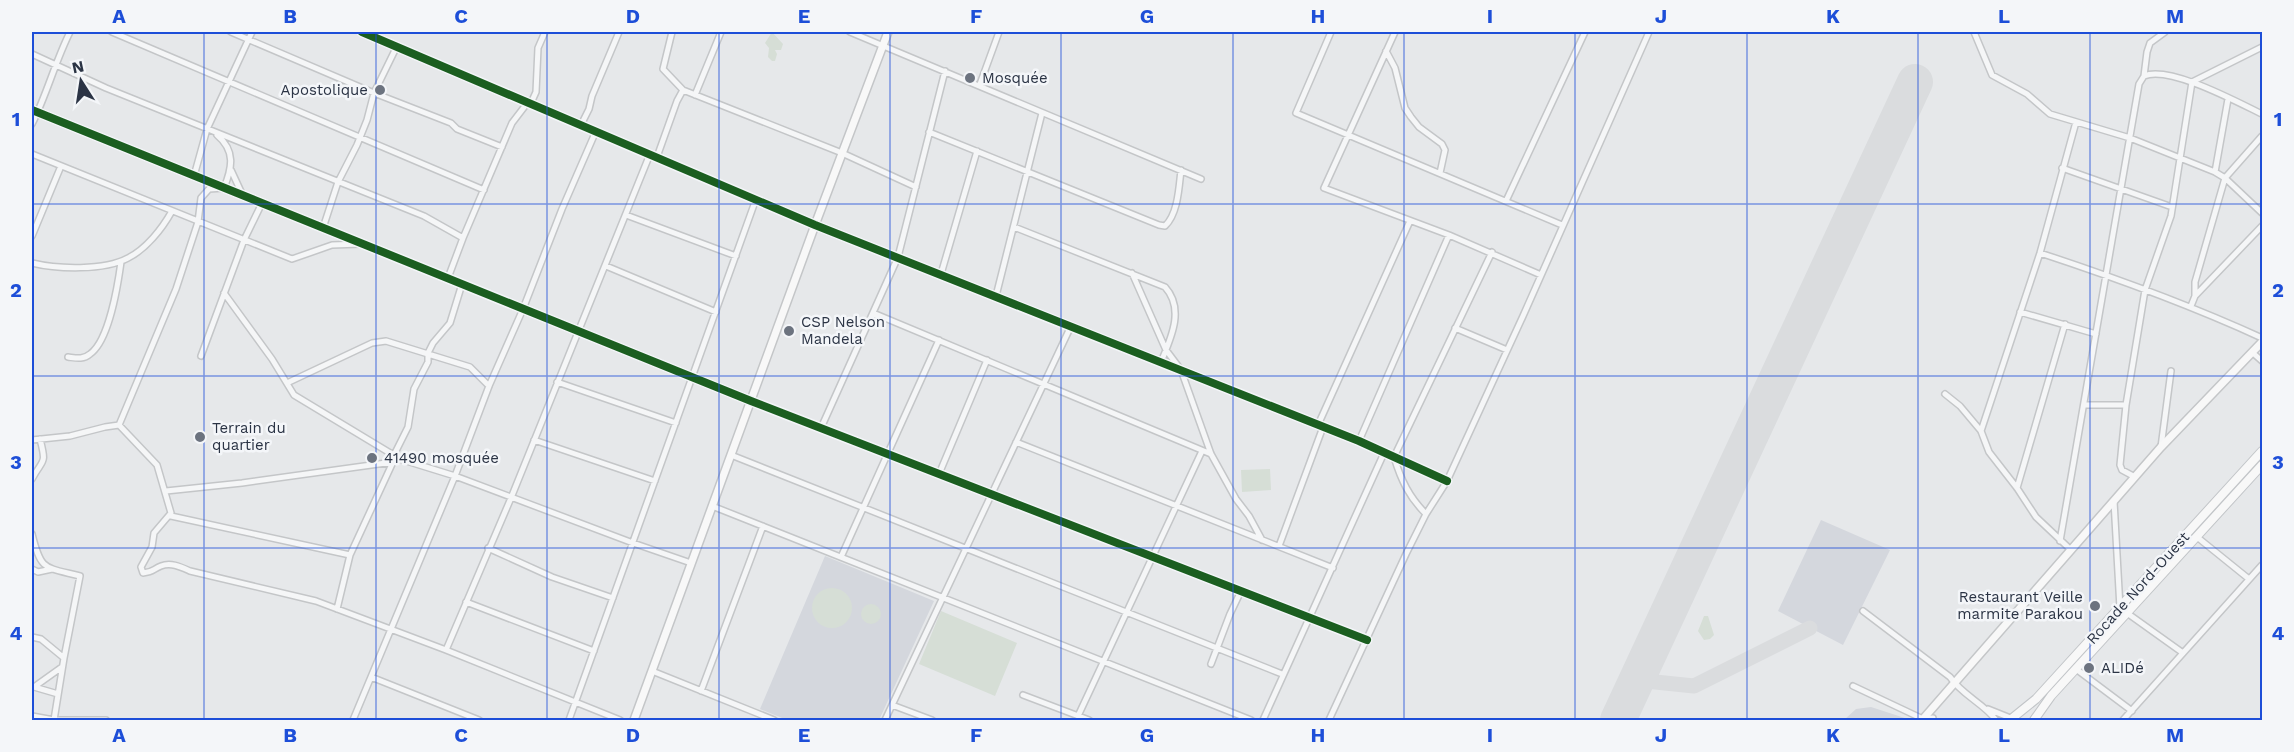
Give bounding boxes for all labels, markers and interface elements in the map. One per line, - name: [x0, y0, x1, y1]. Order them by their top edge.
- text: A: [112, 4, 126, 28]
- text: B: [283, 4, 297, 28]
- text: C: [454, 4, 468, 28]
- text: D: [626, 4, 640, 28]
- text: E: [798, 4, 810, 28]
- text: F: [970, 4, 982, 28]
- text: G: [1140, 4, 1154, 28]
- text: H: [1311, 4, 1325, 28]
- text: I: [1487, 4, 1493, 28]
- text: J: [1655, 4, 1667, 28]
- text: K: [1826, 4, 1840, 28]
- text: L: [1998, 4, 2010, 28]
- text: M: [2166, 4, 2184, 28]
- north arrow: [51, 51, 111, 111]
- text: N: [70, 56, 86, 77]
- place label: Mosquée: [982, 69, 1048, 87]
- marker: Mosquée: [963, 71, 977, 85]
- place label: Apostolique: [281, 81, 368, 99]
- marker: Apostolique: [373, 83, 387, 97]
- text: 1: [12, 107, 20, 131]
- text: 1: [2274, 107, 2282, 131]
- text: 2: [10, 278, 22, 302]
- text: 2: [2272, 278, 2284, 302]
- place label: CSP Nelson Mandela: [801, 313, 885, 348]
- marker: CSP Nelson Mandela: [782, 324, 796, 338]
- place label: Terrain du quartier: [212, 419, 286, 454]
- marker: Terrain du quartier: [193, 430, 207, 444]
- place label: 41490 mosquée: [384, 449, 499, 467]
- text: 3: [10, 450, 22, 474]
- text: 3: [2272, 450, 2284, 474]
- marker: 41490 mosquée: [365, 451, 379, 465]
- street label: Rocade Nord-Ouest: [2083, 528, 2194, 648]
- place label: Restaurant Veille marmite Parakou: [1957, 588, 2083, 623]
- marker: Restaurant Veille marmite Parakou: [2088, 599, 2102, 613]
- text: 4: [10, 621, 23, 645]
- text: 4: [2272, 621, 2285, 645]
- place label: ALIDé: [2101, 659, 2144, 677]
- marker: ALIDé: [2082, 661, 2096, 675]
- text: A: [112, 723, 126, 747]
- text: B: [283, 723, 297, 747]
- text: C: [454, 723, 468, 747]
- text: D: [626, 723, 640, 747]
- text: E: [798, 723, 810, 747]
- text: F: [970, 723, 982, 747]
- text: G: [1140, 723, 1154, 747]
- text: H: [1311, 723, 1325, 747]
- text: I: [1487, 723, 1493, 747]
- text: J: [1655, 723, 1667, 747]
- text: K: [1826, 723, 1840, 747]
- text: L: [1998, 723, 2010, 747]
- text: M: [2166, 723, 2184, 747]

